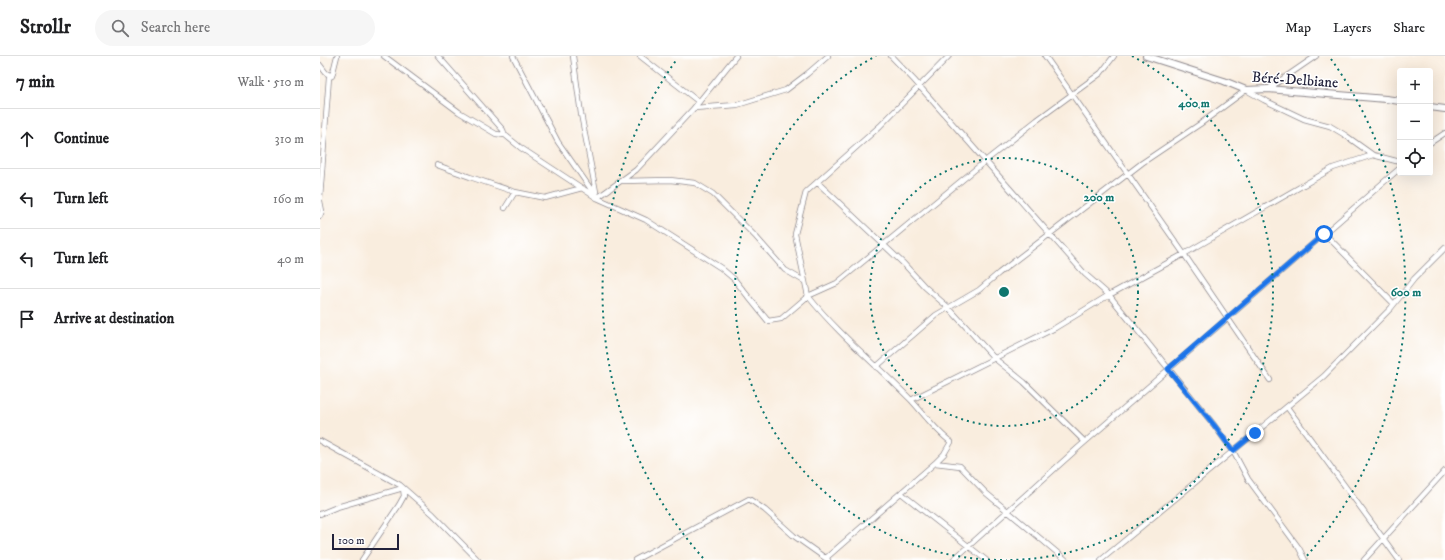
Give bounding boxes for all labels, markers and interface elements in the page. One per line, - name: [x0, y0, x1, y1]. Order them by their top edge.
- search box: [95, 10, 375, 46]
- text: Strollr: [20, 16, 71, 39]
- icon: search: [109, 17, 131, 39]
- text: Search here: [141, 18, 210, 37]
- text: Map: [1285, 19, 1311, 37]
- text: Layers: [1333, 19, 1371, 37]
- text: Share: [1393, 19, 1425, 37]
- street label: Béré-Delbiane: [1251, 67, 1339, 93]
- map controls: [1397, 68, 1433, 176]
- button: +: [1397, 68, 1433, 104]
- text: 7 min: [16, 71, 55, 93]
- text: Walk · 510 m: [238, 74, 304, 90]
- text: 400 m: [1177, 96, 1210, 111]
- button: −: [1397, 104, 1433, 140]
- icon: ahead: [16, 128, 38, 150]
- text: Continue: [54, 129, 109, 148]
- text: 310 m: [275, 131, 304, 147]
- button: locate: [1397, 140, 1433, 176]
- icon: left: [16, 188, 38, 210]
- text: Turn left: [54, 189, 108, 208]
- text: 200 m: [1084, 190, 1114, 205]
- text: 160 m: [273, 191, 304, 207]
- route start: [1315, 225, 1333, 243]
- icon: left: [16, 248, 38, 270]
- text: Turn left: [54, 249, 108, 268]
- text: 40 m: [277, 251, 304, 267]
- centre of rings: [997, 285, 1011, 299]
- text: 600 m: [1391, 285, 1421, 300]
- icon: arrive: [16, 308, 38, 330]
- text: Arrive at destination: [54, 309, 174, 328]
- route end: [1246, 424, 1264, 442]
- scale bar: [332, 532, 399, 551]
- text: 100 m: [338, 534, 364, 548]

